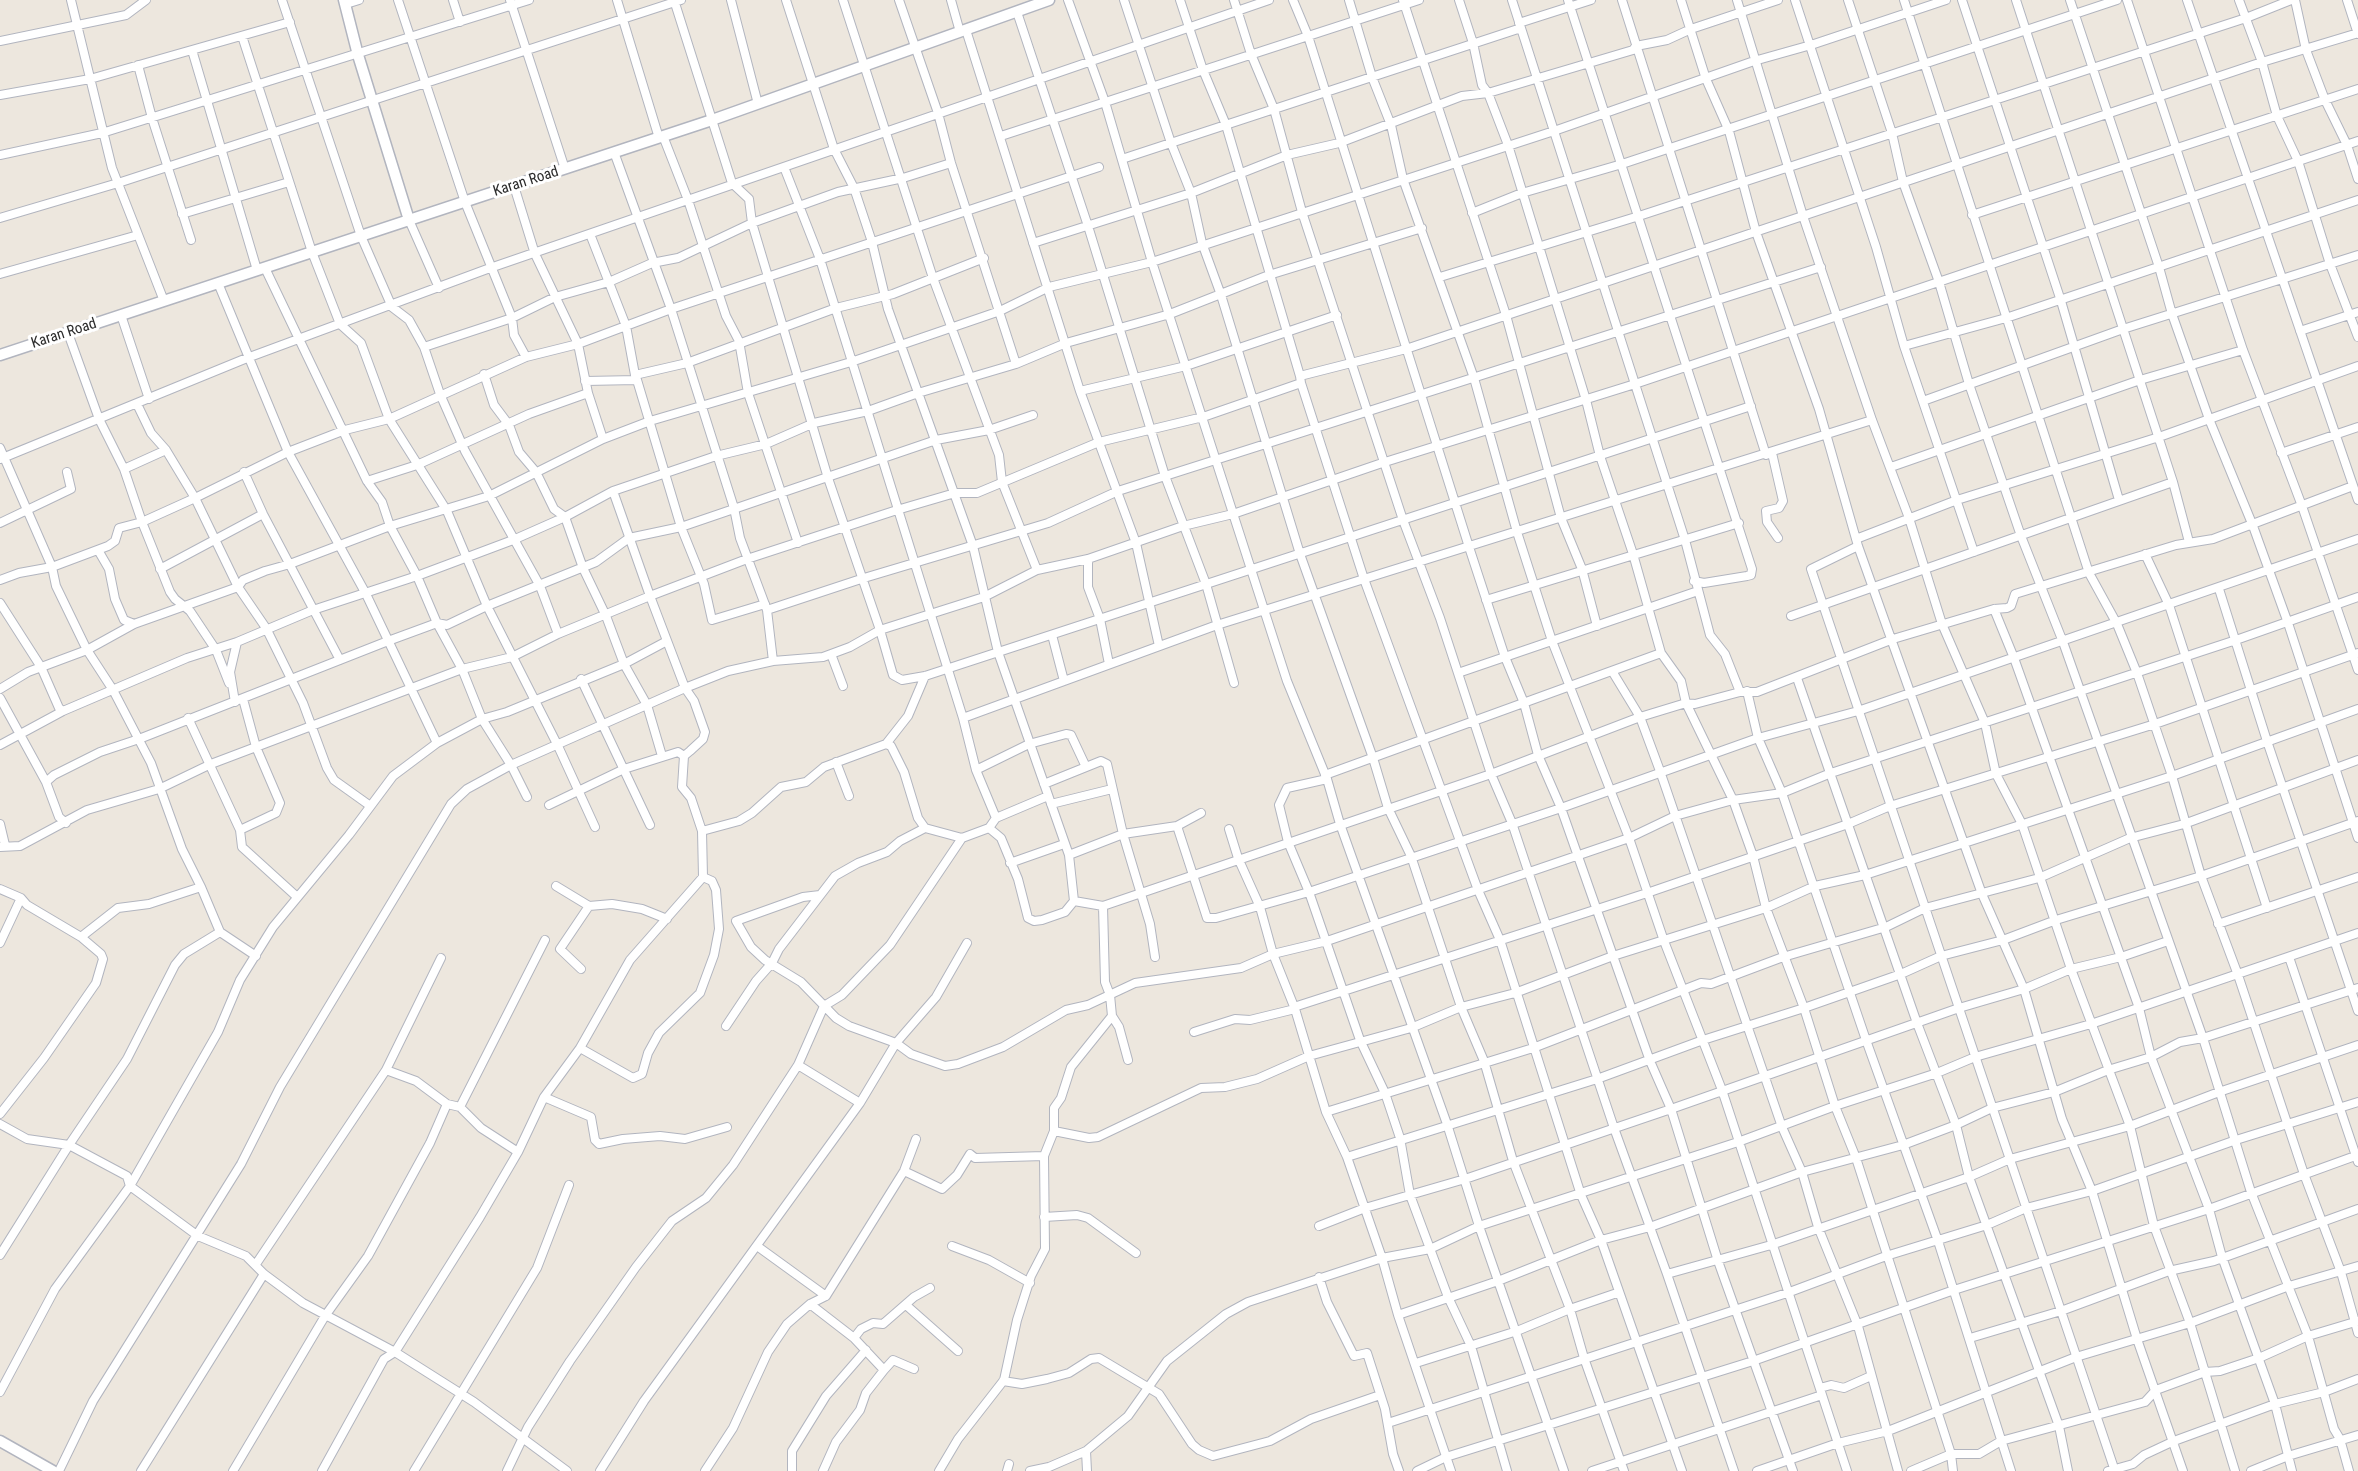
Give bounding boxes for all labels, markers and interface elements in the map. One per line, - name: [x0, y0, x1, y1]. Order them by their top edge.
- street label: Karan Road: [491, 163, 561, 201]
- street label: Karan Road: [29, 315, 99, 353]

